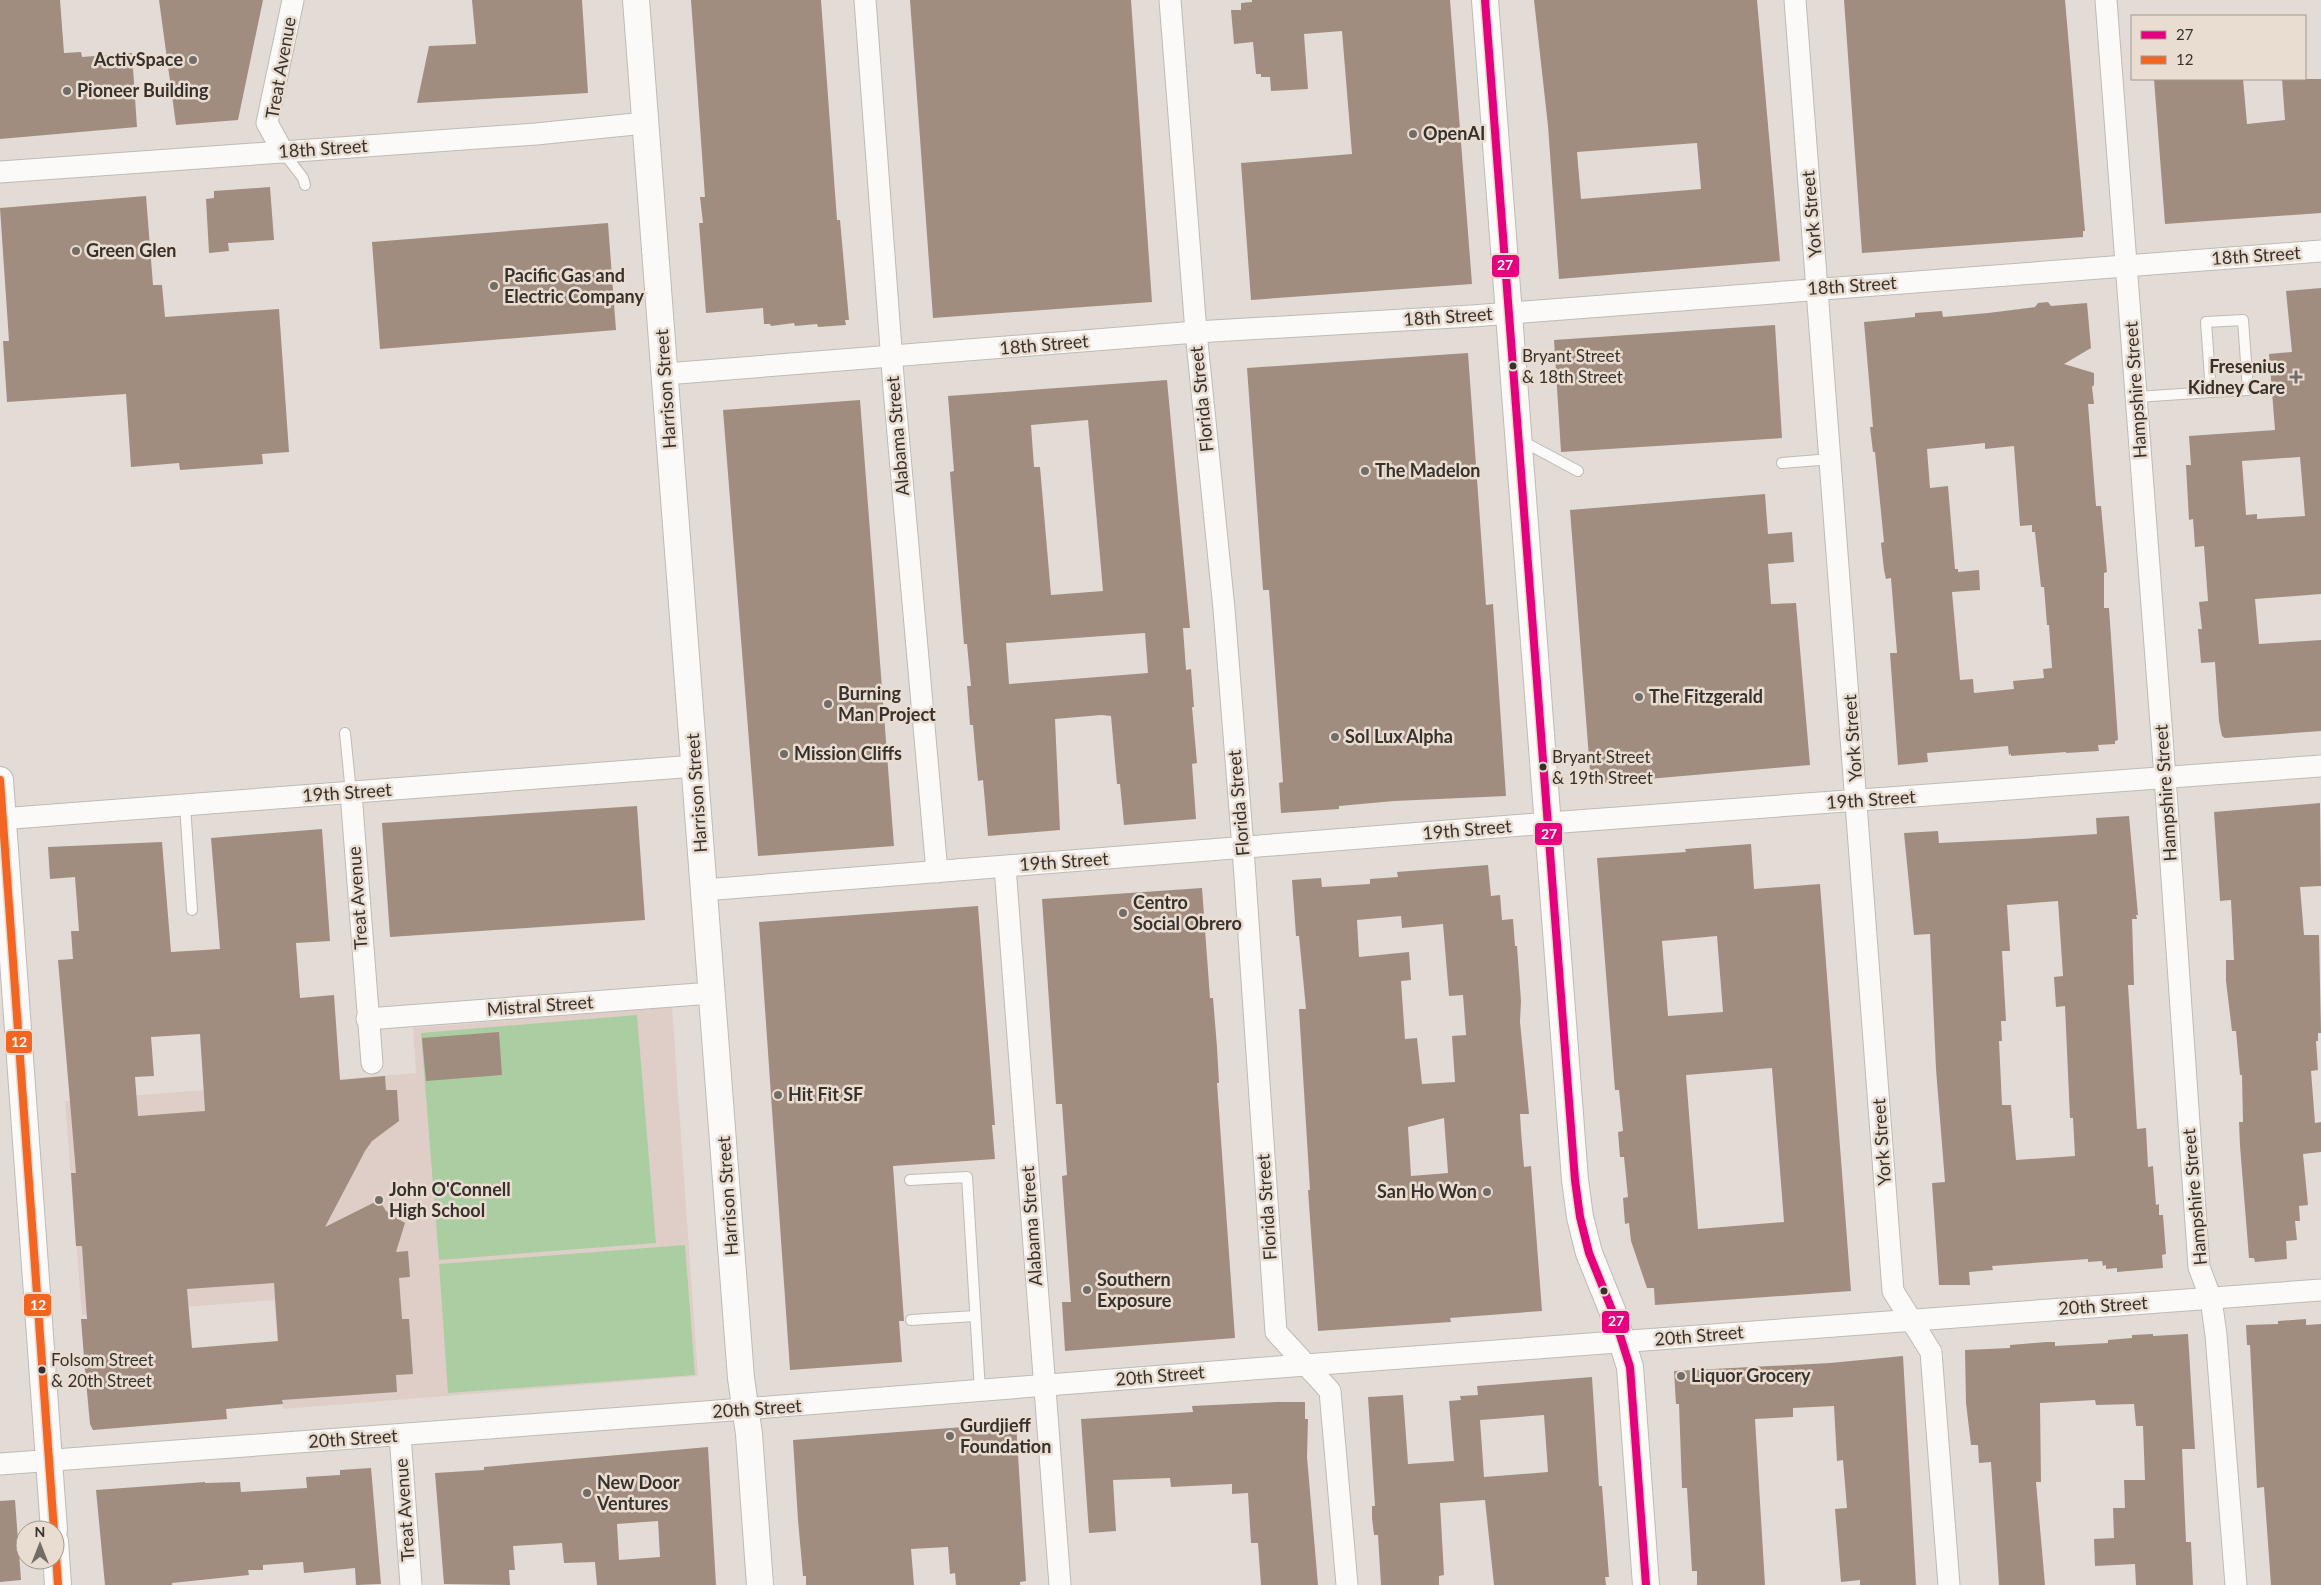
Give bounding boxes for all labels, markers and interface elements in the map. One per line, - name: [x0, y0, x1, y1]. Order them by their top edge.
- street label: Treat Avenue: [260, 15, 300, 121]
- legend: [2131, 15, 2306, 80]
- text: 27: [2176, 25, 2194, 43]
- place label: ActivSpace: [93, 48, 183, 70]
- text: 12: [2176, 50, 2193, 68]
- marker: ActivSpace: [187, 54, 199, 66]
- place label: Pioneer Building: [77, 79, 209, 101]
- marker: Pioneer Building: [61, 85, 73, 97]
- place label: OpenAI: [1423, 122, 1485, 144]
- marker: OpenAI: [1407, 128, 1419, 140]
- street label: 18th Street: [278, 134, 369, 162]
- street label: York Street: [1796, 169, 1826, 258]
- place label: Green Glen: [86, 239, 176, 261]
- street label: 18th Street: [2211, 241, 2302, 269]
- marker: Green Glen: [70, 245, 82, 257]
- line badge: 27: [1491, 254, 1520, 278]
- text: 27: [1497, 256, 1513, 273]
- place label: Pacific Gas and Electric Company: [504, 264, 645, 307]
- street label: 18th Street: [1807, 271, 1898, 299]
- marker: Pacific Gas and Electric Company: [488, 280, 500, 292]
- street label: 18th Street: [1403, 302, 1494, 330]
- street label: Hampshire Street: [2119, 320, 2151, 459]
- street label: Harrison Street: [650, 328, 680, 450]
- street label: 18th Street: [998, 329, 1090, 359]
- street label: Florida Street: [1184, 345, 1218, 453]
- place label: Bryant Street & 18th Street: [1522, 345, 1623, 387]
- place label: Fresenius Kidney Care: [2188, 355, 2285, 398]
- marker: Bryant Street & 18th Street: [1508, 361, 1518, 371]
- marker: Fresenius Kidney Care: [2289, 370, 2303, 384]
- street label: Alabama Street: [881, 375, 913, 497]
- place label: The Madelon: [1375, 459, 1480, 481]
- marker: The Madelon: [1359, 465, 1371, 477]
- place label: Burning Man Project: [838, 682, 936, 725]
- place label: The Fitzgerald: [1649, 685, 1763, 707]
- marker: The Fitzgerald: [1633, 691, 1645, 703]
- street label: York Street: [1838, 693, 1866, 782]
- marker: Burning Man Project: [822, 698, 834, 710]
- street label: Hampshire Street: [2149, 723, 2181, 862]
- place label: Sol Lux Alpha: [1345, 725, 1453, 747]
- marker: Sol Lux Alpha: [1329, 731, 1341, 743]
- street label: Harrison Street: [681, 732, 711, 854]
- place label: Mission Cliffs: [794, 742, 902, 764]
- place label: Bryant Street & 19th Street: [1552, 746, 1653, 788]
- marker: Mission Cliffs: [778, 748, 790, 760]
- street label: Florida Street: [1222, 749, 1254, 857]
- marker: Bryant Street & 19th Street: [1538, 762, 1548, 772]
- street label: 19th Street: [302, 778, 393, 806]
- street label: 19th Street: [1826, 785, 1917, 813]
- street label: 19th Street: [1421, 814, 1513, 844]
- line badge: 27: [1534, 822, 1563, 846]
- text: 27: [1541, 825, 1557, 842]
- street label: Treat Avenue: [342, 846, 372, 950]
- street label: 19th Street: [1019, 847, 1110, 875]
- place label: Centro Social Obrero: [1133, 891, 1242, 934]
- marker: Centro Social Obrero: [1117, 907, 1129, 919]
- street label: Mistral Street: [486, 990, 594, 1020]
- line badge: 12: [5, 1030, 33, 1054]
- text: 12: [11, 1033, 27, 1050]
- place label: Hit Fit SF: [788, 1083, 863, 1105]
- marker: Hit Fit SF: [772, 1089, 784, 1101]
- street label: York Street: [1867, 1097, 1895, 1186]
- street label: Hampshire Street: [2177, 1127, 2211, 1266]
- street label: Harrison Street: [712, 1135, 742, 1257]
- street label: Florida Street: [1251, 1153, 1281, 1261]
- street label: Alabama Street: [1016, 1165, 1046, 1287]
- place label: John O'Connell High School: [389, 1178, 511, 1221]
- place label: San Ho Won: [1377, 1180, 1477, 1202]
- marker: San Ho Won: [1481, 1186, 1493, 1198]
- marker: John O'Connell High School: [373, 1194, 385, 1206]
- place label: Southern Exposure: [1097, 1268, 1172, 1311]
- marker: Southern Exposure: [1081, 1284, 1093, 1296]
- unlabelled marker: [1599, 1286, 1609, 1296]
- street label: 20th Street: [2058, 1291, 2149, 1319]
- line badge: 12: [23, 1293, 52, 1317]
- text: 12: [30, 1296, 46, 1313]
- line badge: 27: [1601, 1310, 1630, 1334]
- text: 27: [1608, 1312, 1624, 1329]
- street label: 20th Street: [1653, 1320, 1745, 1350]
- place label: Folsom Street & 20th Street: [51, 1349, 154, 1391]
- street label: 20th Street: [1114, 1360, 1206, 1390]
- place label: Liquor Grocery: [1691, 1364, 1811, 1386]
- marker: Folsom Street & 20th Street: [37, 1365, 47, 1375]
- marker: Liquor Grocery: [1675, 1370, 1687, 1382]
- street label: 20th Street: [712, 1394, 803, 1422]
- place label: Gurdjieff Foundation: [960, 1414, 1051, 1457]
- street label: 20th Street: [308, 1424, 399, 1452]
- marker: Gurdjieff Foundation: [944, 1430, 956, 1442]
- street label: Treat Avenue: [389, 1458, 419, 1562]
- place label: New Door Ventures: [596, 1471, 680, 1514]
- marker: New Door Ventures: [581, 1487, 593, 1499]
- north arrow: [15, 1520, 65, 1570]
- text: N: [35, 1523, 45, 1540]

